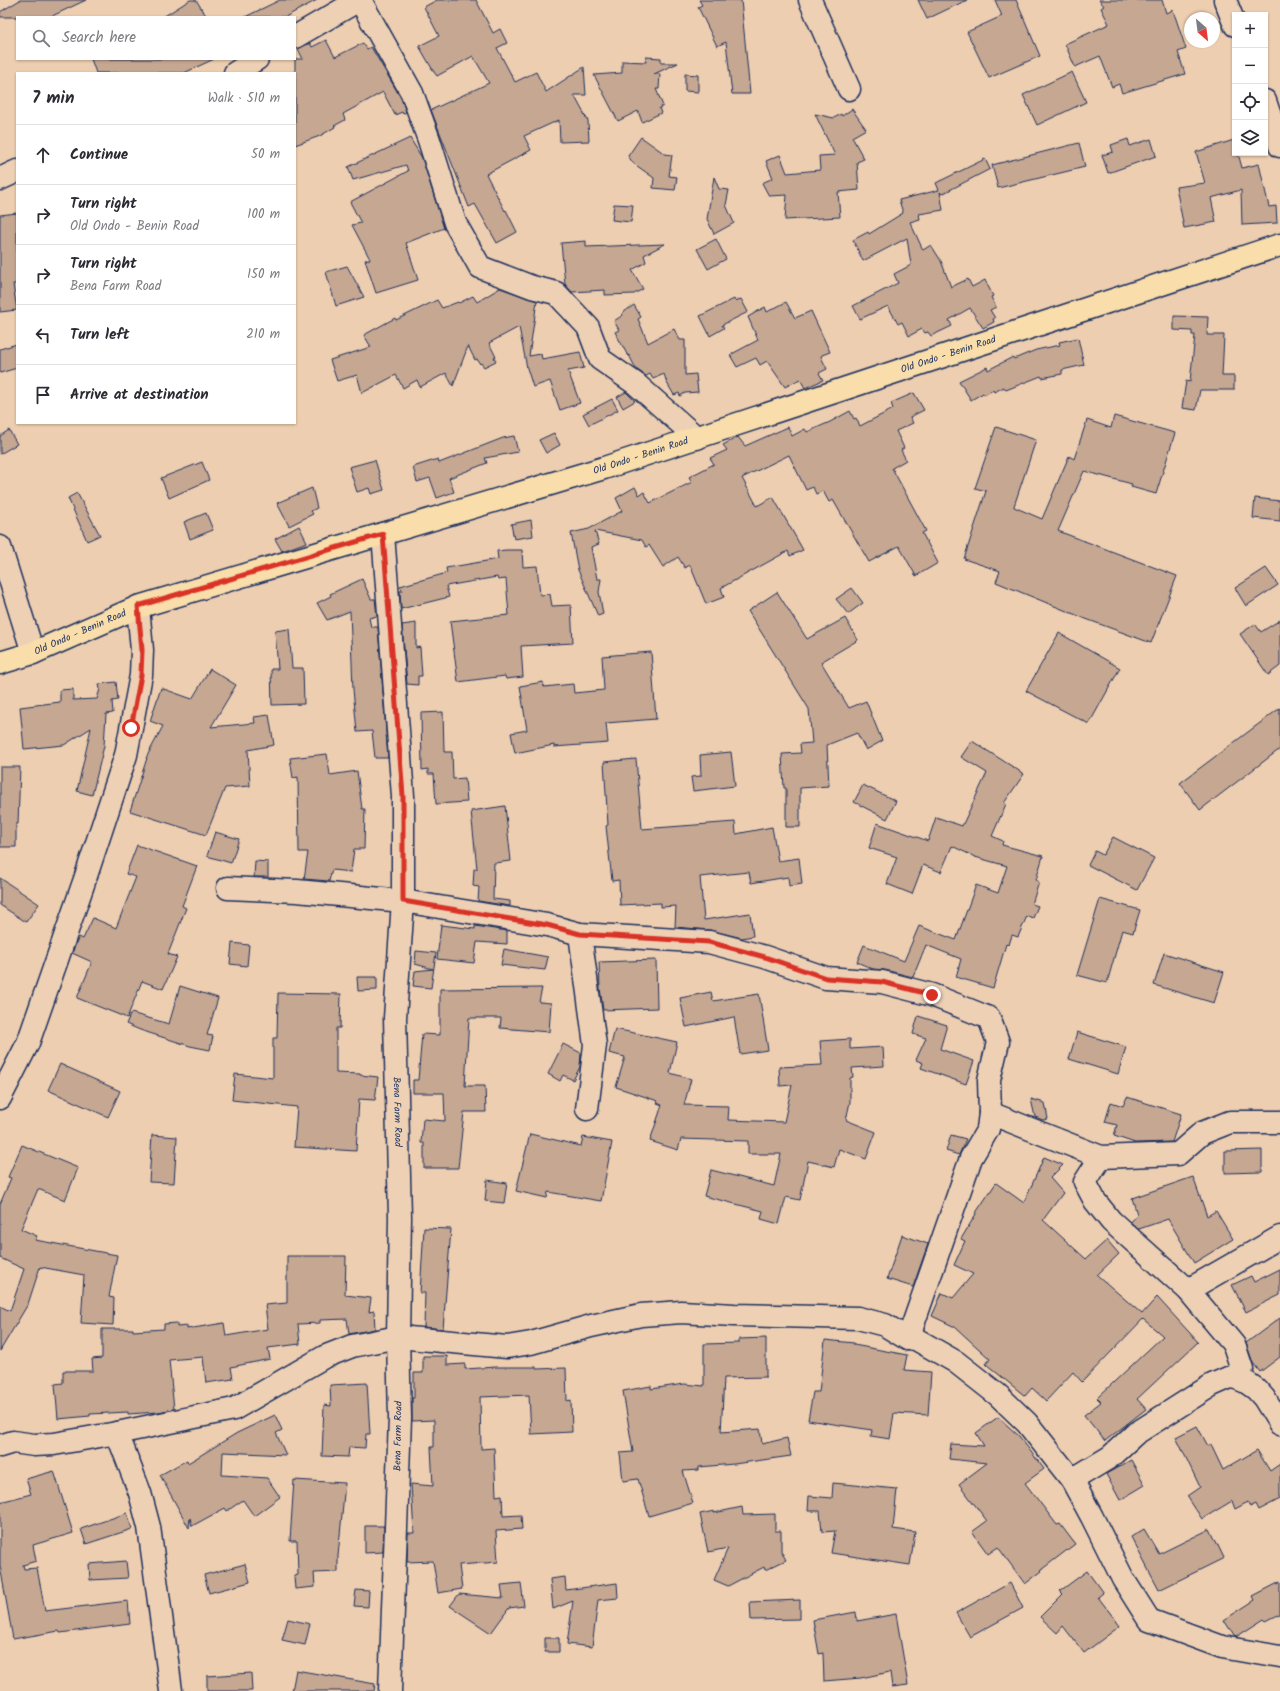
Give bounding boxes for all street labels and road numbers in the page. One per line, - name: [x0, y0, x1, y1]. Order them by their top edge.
- street label: Old Ondo - Benin Road: [899, 331, 999, 378]
- street label: Old Ondo - Benin Road: [591, 432, 691, 479]
- street label: Old Ondo - Benin Road: [32, 605, 130, 660]
- street label: Bena Farm Road: [388, 1077, 406, 1148]
- street label: Bena Farm Road: [389, 1400, 407, 1471]

